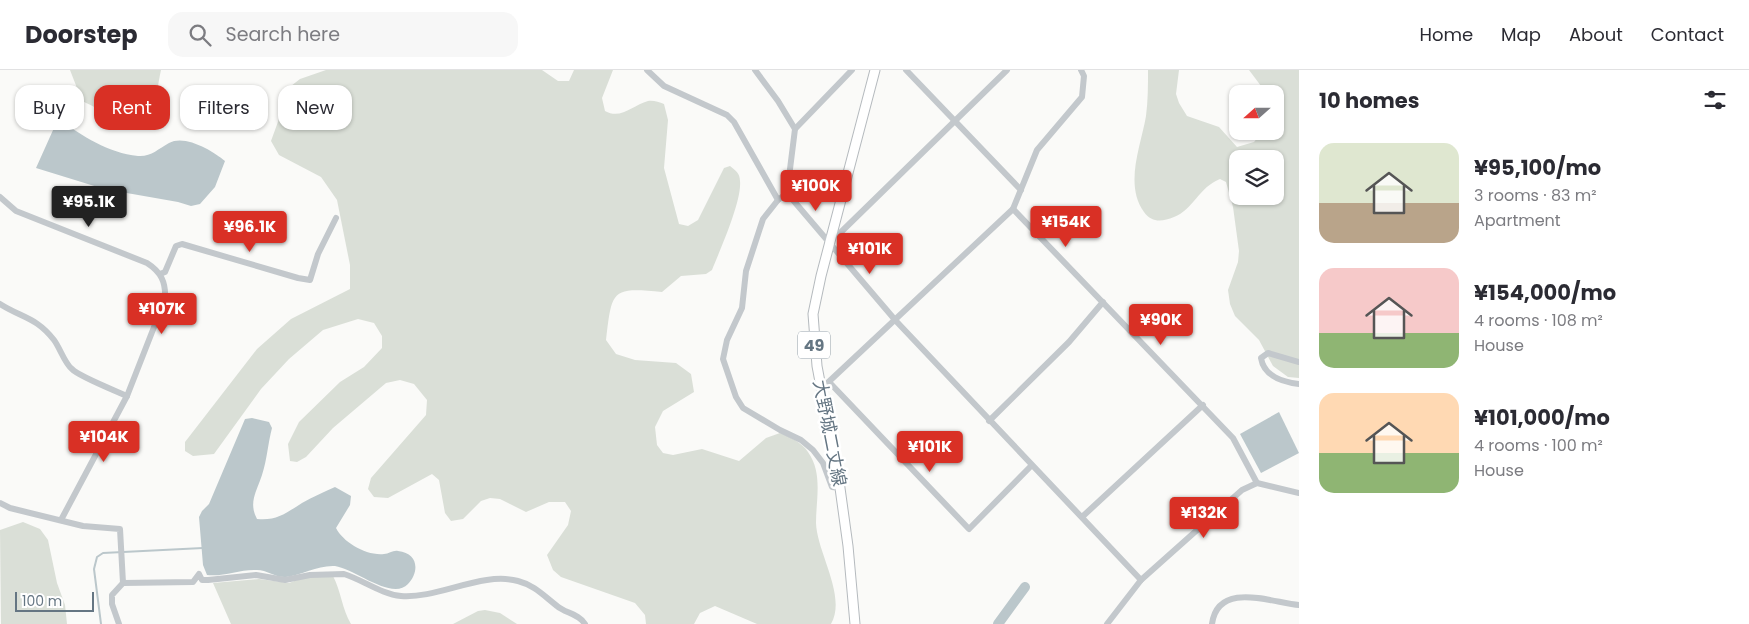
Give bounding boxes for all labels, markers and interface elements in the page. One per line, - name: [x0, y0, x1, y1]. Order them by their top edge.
- search box: [168, 12, 518, 57]
- text: Doorstep: [25, 18, 138, 51]
- icon: search: [186, 21, 214, 49]
- text: Search here: [226, 21, 340, 48]
- text: Home: [1419, 22, 1473, 47]
- text: Map: [1501, 22, 1541, 47]
- text: About: [1569, 22, 1623, 47]
- text: Contact: [1651, 22, 1724, 47]
- chip: Buy: [15, 85, 84, 130]
- chip: Rent: [94, 85, 170, 130]
- chip: Filters: [180, 85, 268, 130]
- chip: New: [278, 85, 352, 130]
- north arrow: [1229, 85, 1284, 140]
- map controls: [1229, 85, 1284, 205]
- text: 10 homes: [1319, 86, 1419, 115]
- icon: filters: [1701, 86, 1729, 114]
- button: layers: [1229, 150, 1284, 205]
- text: ¥95,100/mo: [1474, 153, 1601, 182]
- icon: home: [1359, 163, 1419, 223]
- pin: ¥100K: [781, 170, 851, 212]
- text: ¥100K: [792, 174, 840, 197]
- text: 3 rooms · 83 m²: [1474, 184, 1596, 207]
- pin: ¥95.1K: [48, 186, 130, 228]
- text: ¥95.1K: [63, 190, 115, 213]
- pin: ¥154K: [1031, 206, 1101, 248]
- text: Apartment: [1474, 209, 1561, 232]
- pin: ¥96.1K: [209, 210, 291, 253]
- text: ¥154K: [1041, 210, 1091, 233]
- text: ¥96.1K: [224, 215, 276, 238]
- pin: ¥101K: [835, 232, 905, 275]
- text: ¥101K: [848, 237, 892, 260]
- text: ¥154,000/mo: [1474, 278, 1616, 307]
- icon: home: [1359, 288, 1419, 348]
- pin: ¥107K: [127, 292, 197, 335]
- text: ¥107K: [139, 297, 185, 320]
- pin: ¥90K: [1131, 304, 1191, 346]
- text: ¥90K: [1140, 308, 1182, 331]
- text: 4 rooms · 108 m²: [1474, 309, 1603, 332]
- road number: 49: [798, 332, 830, 358]
- text: House: [1474, 334, 1524, 357]
- street label: 大野城二丈線: [807, 378, 853, 488]
- text: ¥101,000/mo: [1474, 403, 1610, 432]
- icon: home: [1359, 413, 1419, 473]
- pin: ¥104K: [69, 420, 139, 463]
- text: ¥104K: [79, 425, 129, 448]
- pin: ¥101K: [895, 430, 965, 473]
- text: 4 rooms · 100 m²: [1474, 434, 1603, 457]
- text: ¥101K: [908, 435, 952, 458]
- text: House: [1474, 459, 1524, 482]
- pin: ¥132K: [1169, 496, 1239, 539]
- text: ¥132K: [1181, 501, 1227, 524]
- scale bar: [15, 589, 94, 612]
- text: 100 m: [22, 591, 62, 611]

